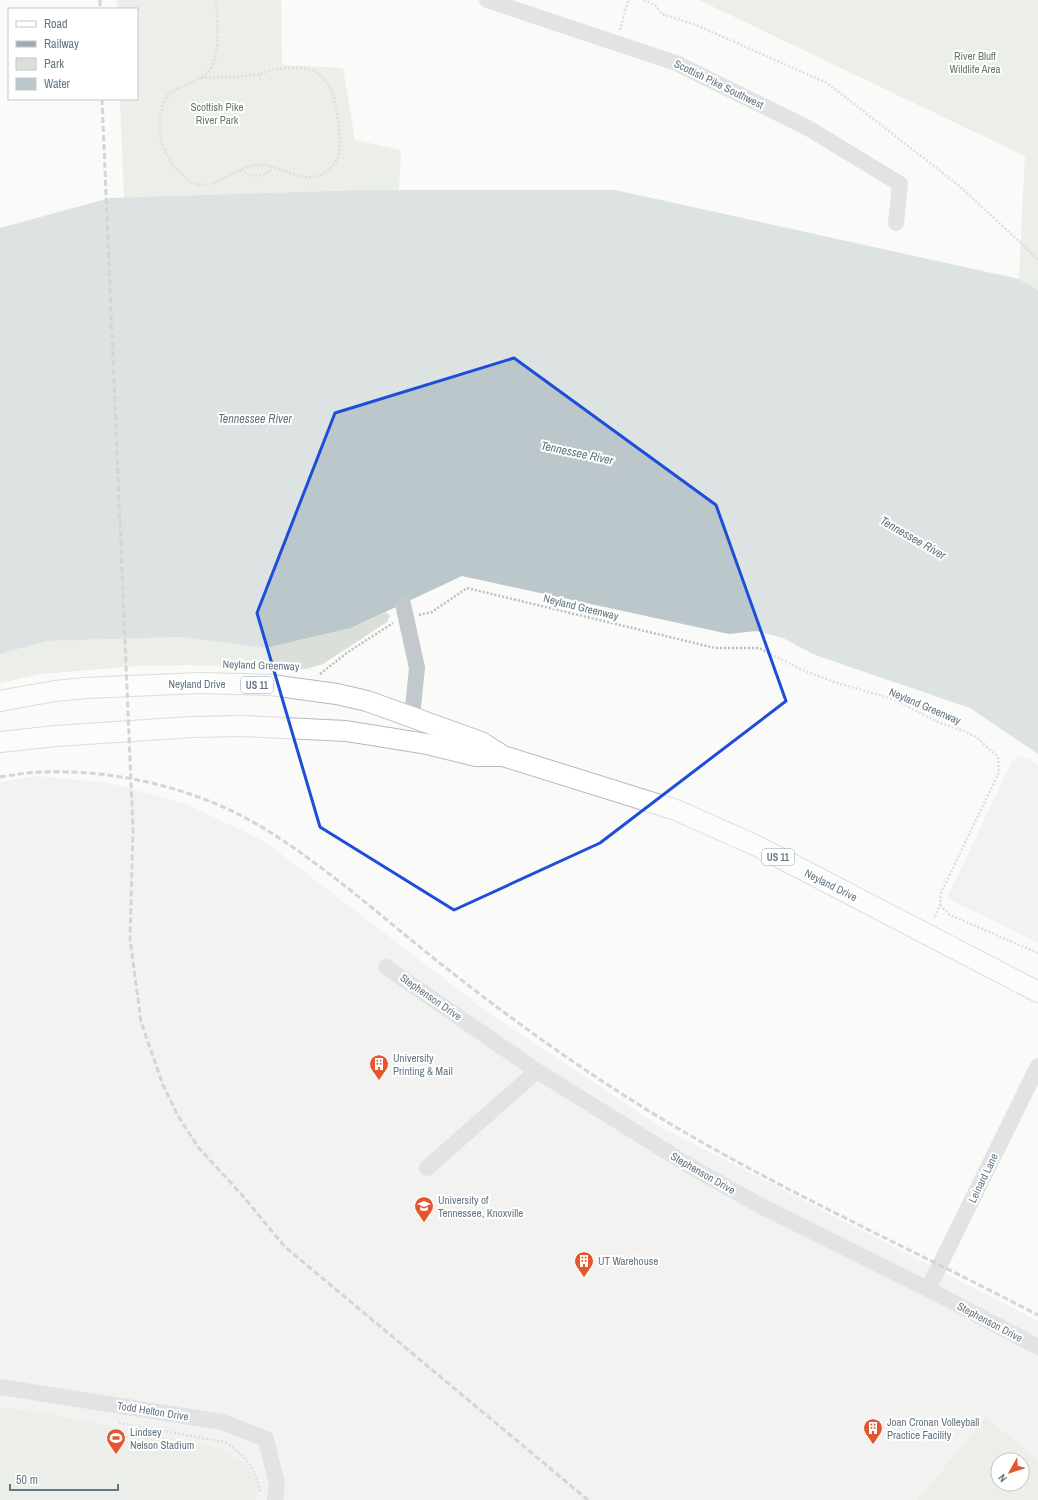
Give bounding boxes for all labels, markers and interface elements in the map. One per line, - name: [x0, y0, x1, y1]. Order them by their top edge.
- legend: [8, 8, 138, 100]
- text: Road: [44, 16, 68, 32]
- text: Railway: [44, 36, 79, 52]
- park label: River Bluff Wildlife Area: [949, 49, 1001, 76]
- text: Park: [44, 56, 64, 72]
- street label: Scottish Pike Southwest: [672, 56, 766, 112]
- text: Water: [44, 76, 71, 92]
- park label: Scottish Pike River Park: [190, 100, 244, 127]
- water label: Tennessee River: [218, 411, 293, 427]
- water label: Tennessee River: [539, 438, 615, 469]
- water label: Tennessee River: [877, 513, 949, 564]
- street label: Neyland Greenway: [542, 591, 620, 623]
- street label: Neyland Greenway: [222, 657, 300, 673]
- street label: Neyland Drive: [168, 677, 226, 691]
- road number: US 11: [241, 677, 273, 693]
- street label: Neyland Greenway: [887, 685, 963, 728]
- road number: US 11: [762, 849, 794, 865]
- street label: Neyland Drive: [802, 866, 860, 904]
- street label: Stephenson Drive: [397, 971, 465, 1023]
- place label: University Printing & Mail: [393, 1051, 453, 1078]
- building icon: University Printing & Mail: [368, 1053, 390, 1081]
- street label: Stephenson Drive: [668, 1149, 738, 1197]
- street label: Leinard Lane: [965, 1151, 1001, 1205]
- place label: University of Tennessee, Knoxville: [438, 1193, 523, 1220]
- school or university icon: University of Tennessee, Knoxville: [413, 1195, 435, 1223]
- building icon: UT Warehouse: [573, 1250, 595, 1278]
- place label: UT Warehouse: [598, 1254, 658, 1268]
- street label: Stephenson Drive: [955, 1299, 1025, 1345]
- street label: Todd Helton Drive: [116, 1398, 190, 1424]
- place label: Joan Cronan Volleyball Practice Facility: [887, 1415, 979, 1442]
- building icon: Joan Cronan Volleyball Practice Facility: [862, 1417, 884, 1445]
- place label: Lindsey Nelson Stadium: [130, 1425, 194, 1452]
- sports icon: Lindsey Nelson Stadium: [105, 1427, 127, 1455]
- north arrow: [990, 1452, 1030, 1492]
- scale bar: [10, 1466, 118, 1492]
- text: N: [995, 1471, 1010, 1485]
- text: 50 m: [16, 1472, 38, 1488]

